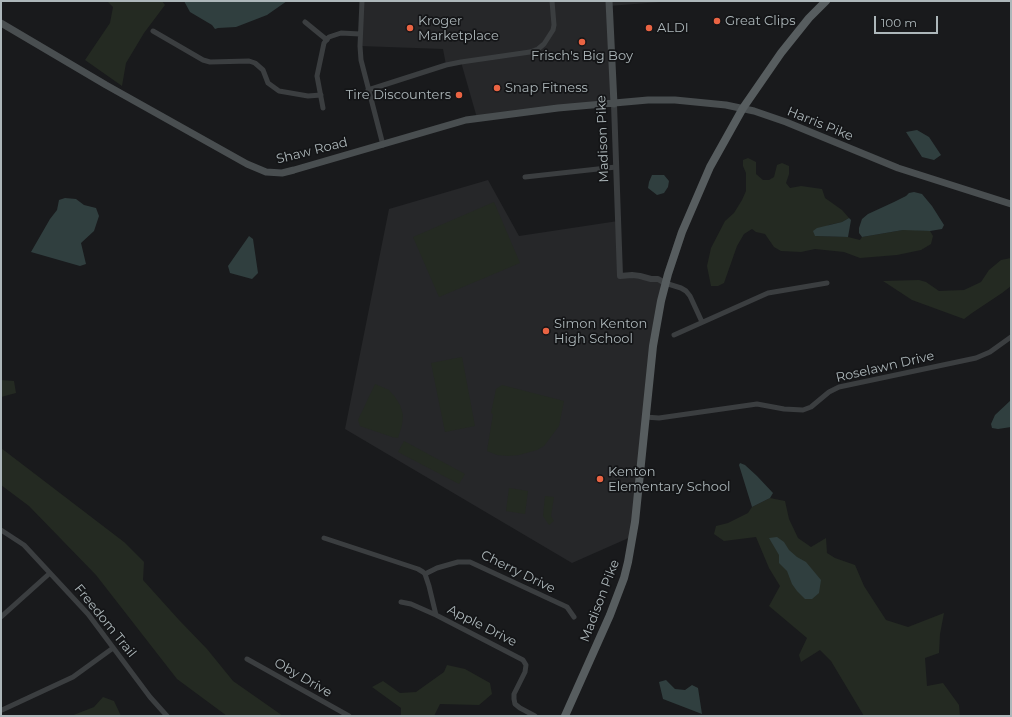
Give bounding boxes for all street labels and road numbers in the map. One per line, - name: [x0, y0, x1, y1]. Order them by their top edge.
- street label: Madison Pike: [594, 95, 612, 183]
- street label: Harris Pike: [785, 104, 855, 144]
- street label: Shaw Road: [275, 135, 349, 167]
- street label: Roselawn Drive: [834, 348, 936, 386]
- street label: Cherry Drive: [478, 547, 558, 597]
- street label: Madison Pike: [577, 557, 623, 645]
- street label: Freedom Trail: [71, 581, 139, 661]
- street label: Apple Drive: [445, 602, 519, 650]
- street label: Oby Drive: [271, 655, 335, 701]

